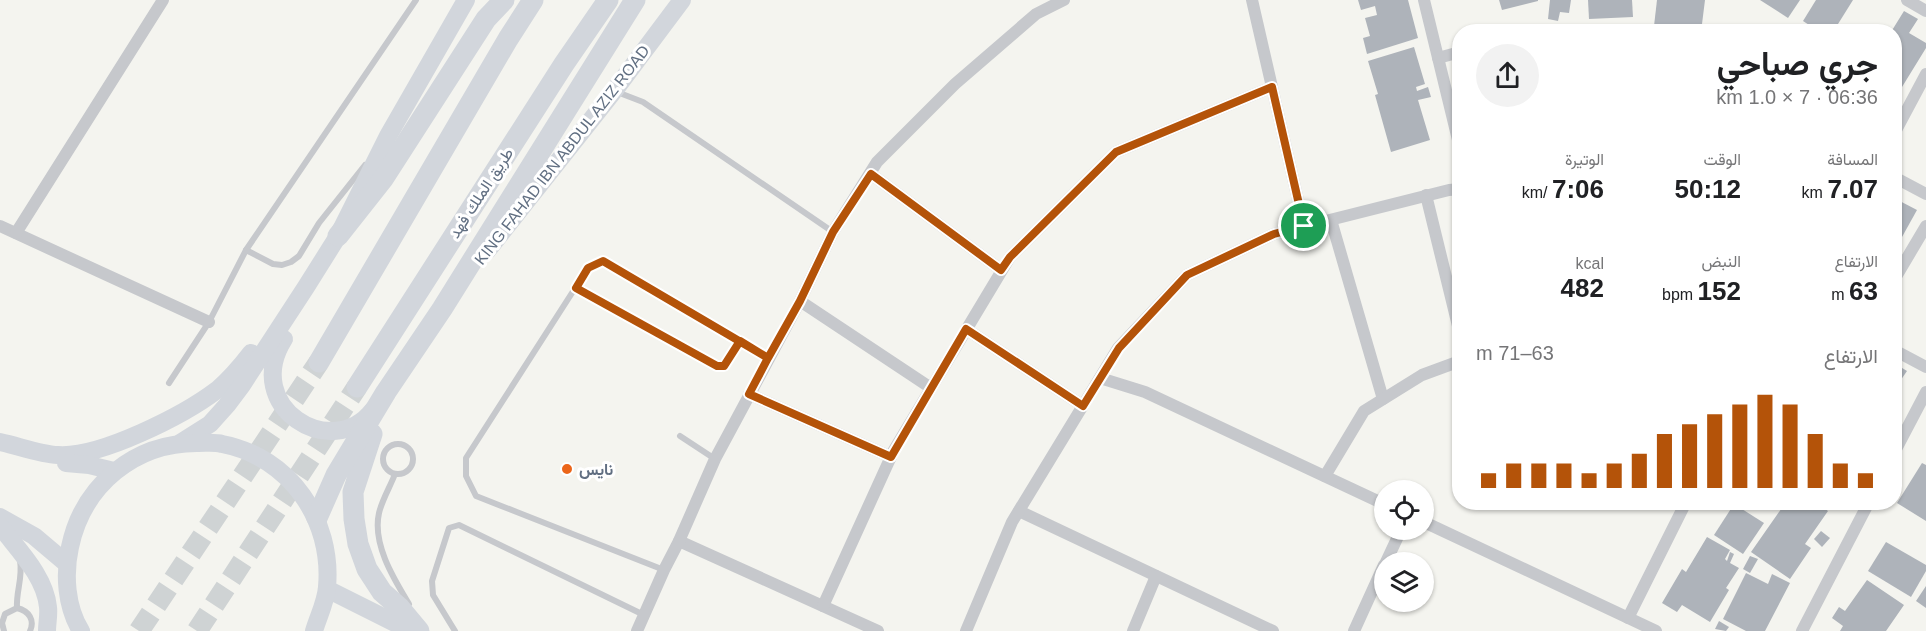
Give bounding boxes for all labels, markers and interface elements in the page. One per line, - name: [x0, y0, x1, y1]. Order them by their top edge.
- street label: KING FAHAD IBN ABDUL AZIZ ROAD: [471, 42, 653, 268]
- button: share: [1476, 44, 1539, 107]
- text: جري صباحي: [1717, 45, 1878, 82]
- text: 06:36 · 7 × 1.0 km: [1716, 86, 1878, 108]
- street label: طريق الملك فهد: [446, 145, 518, 242]
- text: الوتيرة: [1565, 151, 1604, 168]
- text: الوقت: [1703, 151, 1741, 168]
- text: المسافة: [1827, 151, 1878, 168]
- text: 7:06: [1552, 174, 1604, 204]
- text: 50:12: [1675, 174, 1741, 204]
- text: 7.07: [1827, 174, 1878, 204]
- text: /km: [1522, 184, 1552, 201]
- text: km: [1802, 184, 1827, 201]
- pin: [1278, 200, 1329, 251]
- icon: arrive: [1287, 209, 1320, 242]
- text: النبض: [1701, 253, 1741, 270]
- text: الارتفاع: [1835, 253, 1878, 270]
- text: kcal: [1576, 255, 1604, 272]
- text: 482: [1561, 273, 1604, 303]
- text: 152: [1698, 276, 1741, 306]
- text: 63: [1849, 276, 1878, 306]
- text: bpm: [1662, 286, 1698, 303]
- text: m: [1831, 286, 1849, 303]
- text: 63–71 m: [1476, 342, 1554, 364]
- text: الارتفاع: [1824, 345, 1878, 367]
- place label: نايس: [579, 461, 613, 479]
- marker: نايس: [560, 462, 574, 476]
- map controls: [1374, 480, 1434, 612]
- button: locate: [1374, 480, 1434, 540]
- button: layers: [1374, 552, 1434, 612]

